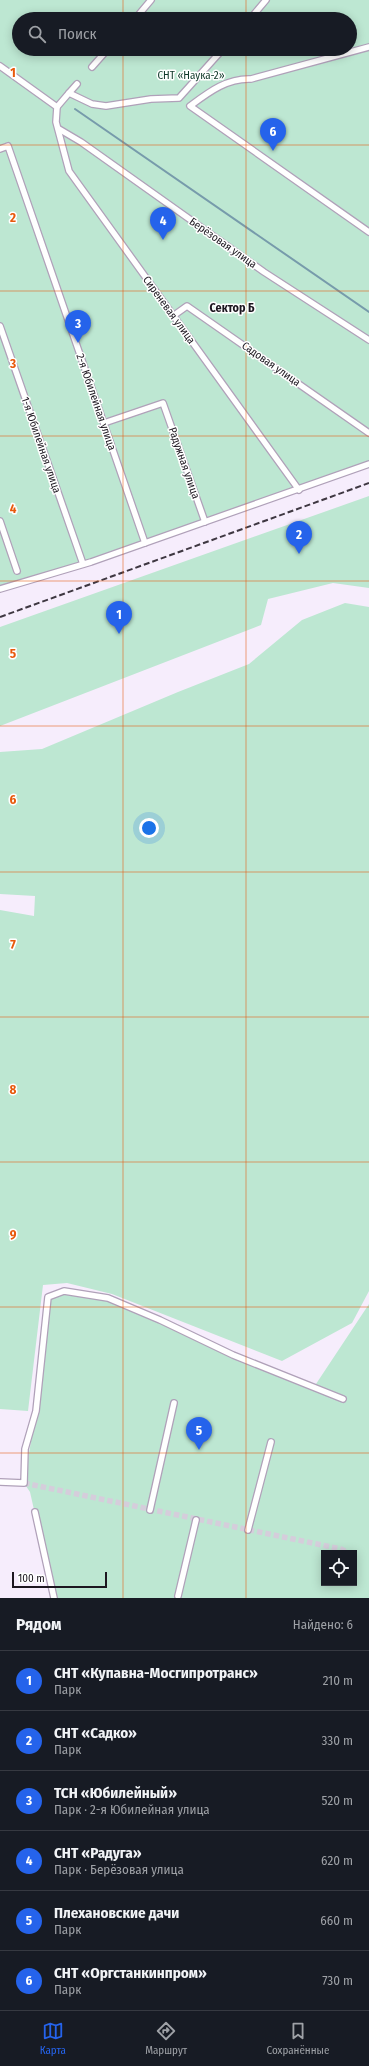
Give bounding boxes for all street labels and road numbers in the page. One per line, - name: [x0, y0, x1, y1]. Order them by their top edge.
- street label: Берёзовая улица: [187, 215, 259, 271]
- street label: Сиреневая улица: [140, 274, 198, 346]
- street label: Садовая улица: [239, 339, 303, 389]
- street label: 2-я Юбилейная улица: [73, 352, 119, 452]
- street label: 1-я Юбилейная улица: [18, 395, 64, 495]
- street label: Радужная улица: [166, 425, 202, 501]

